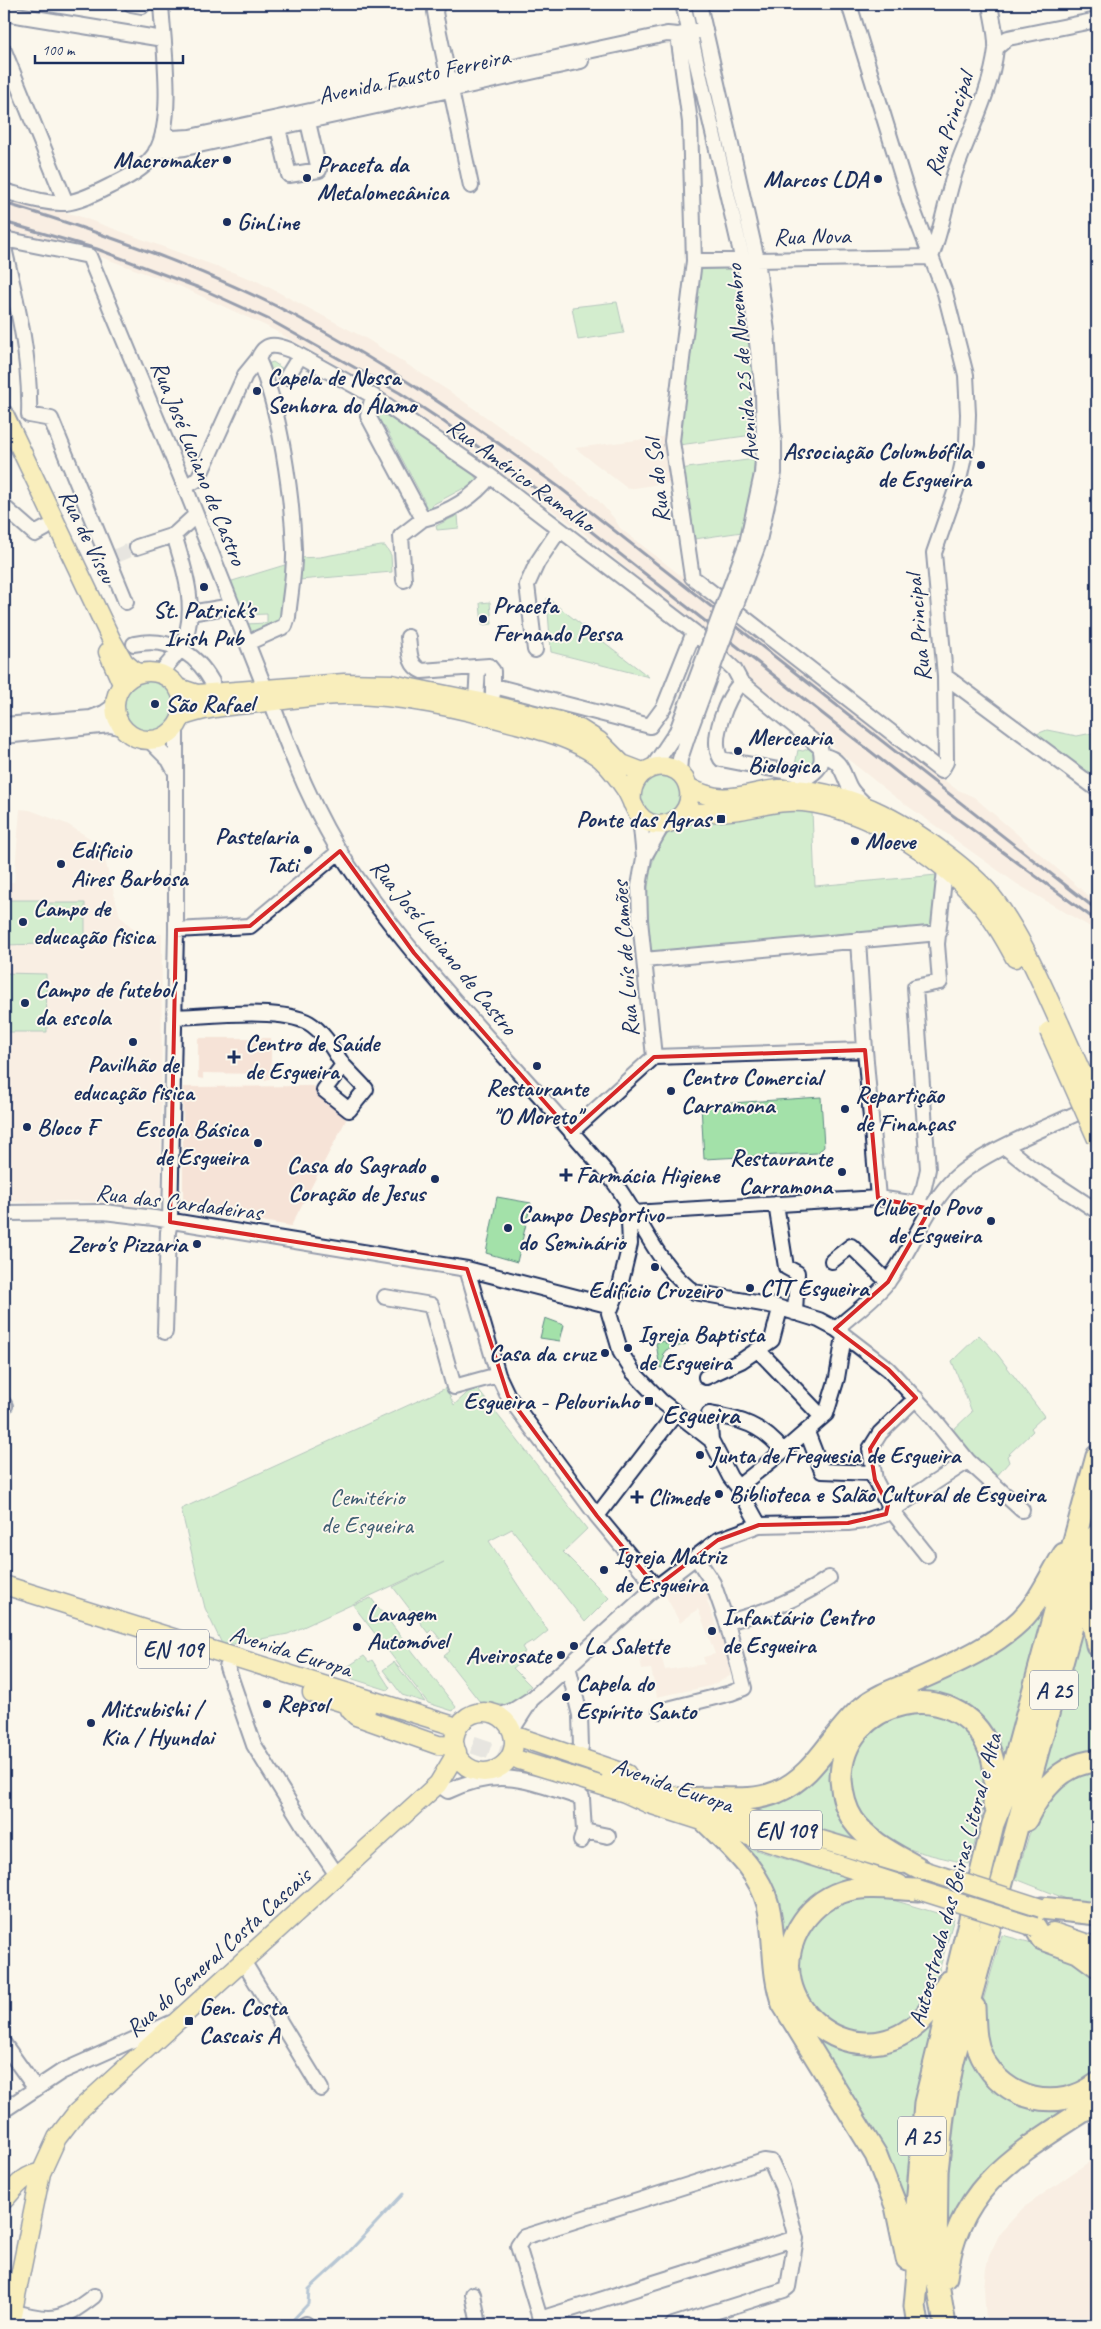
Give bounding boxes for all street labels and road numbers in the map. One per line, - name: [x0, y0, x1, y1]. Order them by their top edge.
- street label: Avenida Fausto Ferreira: [315, 41, 514, 111]
- street label: Rua Principal: [917, 65, 982, 180]
- street label: Rua Nova: [773, 220, 852, 252]
- street label: Avenida 25 de Novembro: [718, 262, 766, 463]
- street label: Rua José Luciano de Castro: [144, 356, 254, 571]
- street label: Rua Américo Ramalho: [441, 411, 603, 540]
- street label: Rua do Sol: [637, 434, 676, 524]
- street label: Rua de Viseu: [52, 484, 124, 590]
- street label: Rua Principal: [898, 569, 938, 683]
- street label: Rua José Luciano de Castro: [364, 853, 525, 1042]
- street label: Rua Luís de Camões: [604, 877, 645, 1038]
- street label: Rua das Cardadeiras: [94, 1177, 267, 1227]
- street label: Avenida Europa: [227, 1618, 358, 1684]
- road number: EN 109: [137, 1630, 209, 1668]
- road number: A 25: [1030, 1670, 1078, 1710]
- street label: Autoestrada das Beiras Litoral e Alta: [901, 1729, 1009, 2030]
- street label: Avenida Europa: [609, 1750, 739, 1820]
- road number: EN 109: [750, 1810, 822, 1850]
- street label: Rua do General Costa Cascais: [119, 1860, 318, 2043]
- road number: A 25: [898, 2116, 946, 2156]

